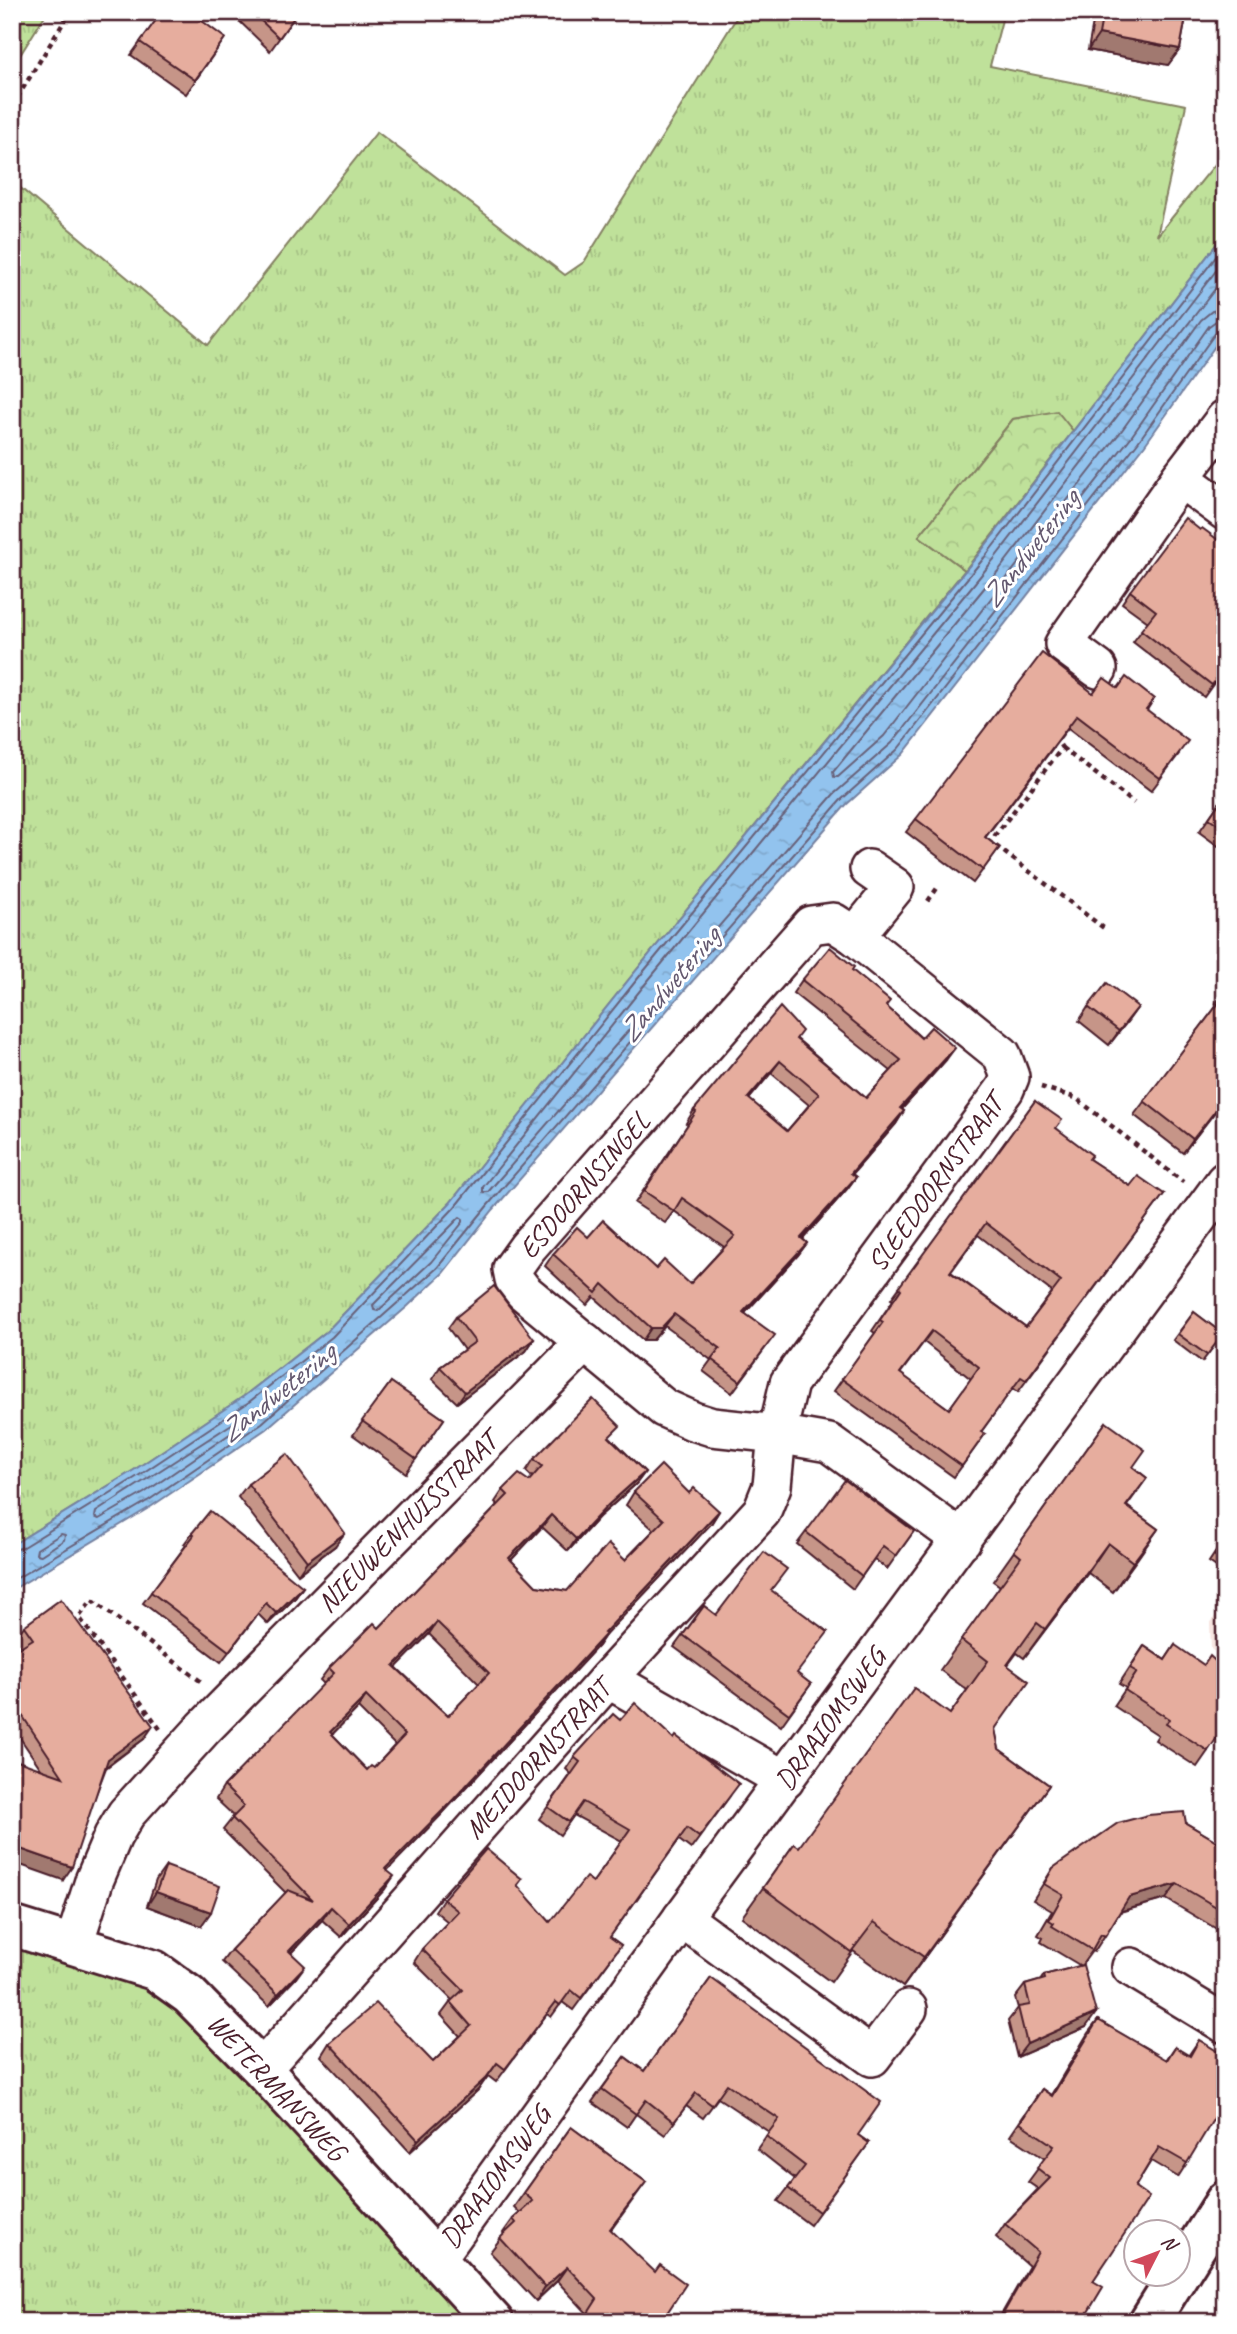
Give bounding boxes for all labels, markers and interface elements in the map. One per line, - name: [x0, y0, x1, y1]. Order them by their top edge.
- water label: Zandwetering: [972, 479, 1090, 614]
- water label: Zandwetering: [610, 916, 730, 1049]
- street label: SLEEDOORNSTRAAT: [859, 1082, 1015, 1278]
- street label: ESDOORNSINGEL: [511, 1105, 657, 1265]
- water label: Zandwetering: [211, 1331, 346, 1450]
- street label: NIEUWENHUISSTRAAT: [309, 1419, 510, 1620]
- street label: DRAAIOMSWEG: [767, 1638, 895, 1797]
- street label: MEIDOORNSTRAAT: [456, 1667, 622, 1846]
- street label: WETERMANSWEG: [200, 2006, 356, 2170]
- street label: DRAAIOMSWEG: [432, 2096, 560, 2255]
- north arrow: [1122, 2218, 1192, 2288]
- text: N: [1156, 2230, 1184, 2257]

